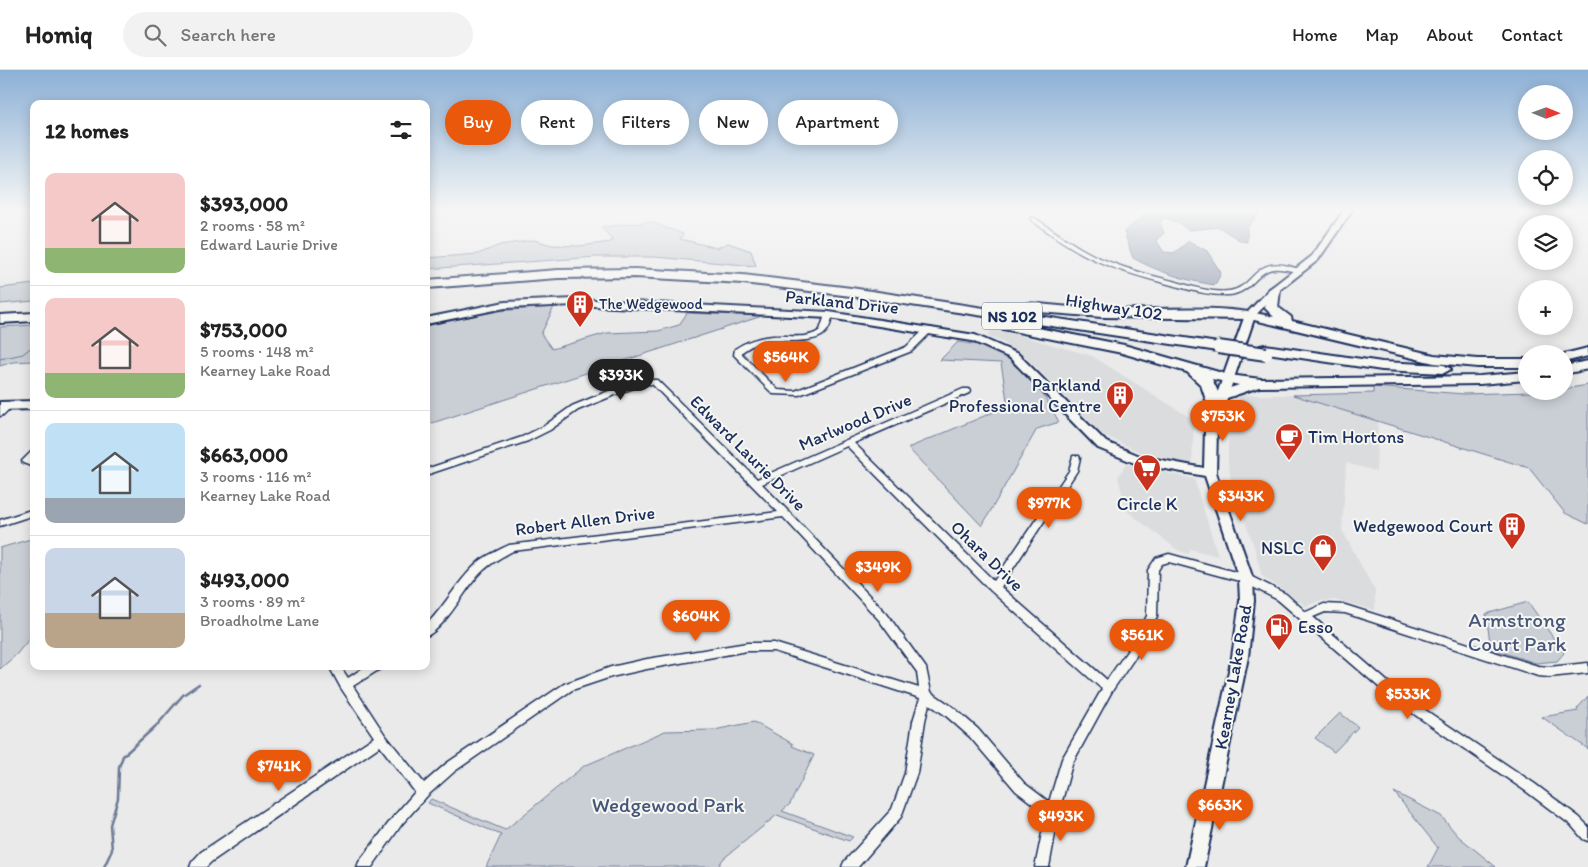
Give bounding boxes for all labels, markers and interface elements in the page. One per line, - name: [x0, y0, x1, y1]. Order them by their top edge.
- search box: [123, 12, 473, 57]
- text: Homiq: [25, 20, 93, 49]
- icon: search: [141, 21, 169, 49]
- text: Search here: [181, 23, 276, 46]
- text: Home: [1292, 24, 1338, 46]
- text: Map: [1366, 24, 1399, 46]
- text: About: [1427, 24, 1473, 46]
- text: Contact: [1501, 24, 1563, 46]
- north arrow: [1518, 85, 1572, 140]
- map controls: [1518, 85, 1573, 400]
- chip: Buy: [445, 100, 511, 145]
- chip: Rent: [521, 100, 593, 145]
- chip: Filters: [603, 100, 689, 145]
- chip: New: [699, 100, 768, 145]
- chip: Apartment: [778, 100, 898, 145]
- icon: filters: [387, 116, 415, 144]
- text: 12 homes: [45, 118, 129, 143]
- button: locate: [1518, 150, 1573, 205]
- text: $393,000: [200, 191, 288, 216]
- icon: home: [85, 193, 145, 253]
- button: layers: [1518, 215, 1573, 270]
- text: 2 rooms · 58 m²: [200, 216, 305, 235]
- text: Edward Laurie Drive: [200, 235, 338, 254]
- button: +: [1518, 280, 1573, 335]
- street label: Parkland Drive: [784, 285, 900, 319]
- street label: Highway 102: [1064, 288, 1165, 326]
- building icon: The Wedgewood: [565, 289, 595, 328]
- place label: The Wedgewood: [599, 295, 702, 313]
- road number: NS 102: [982, 302, 1042, 330]
- text: $753,000: [200, 317, 287, 342]
- icon: home: [85, 318, 145, 378]
- pin: $564K: [751, 340, 821, 383]
- text: 5 rooms · 148 m²: [200, 342, 314, 361]
- button: −: [1518, 345, 1573, 400]
- text: $564K: [764, 347, 808, 366]
- pin: $393K: [586, 358, 656, 401]
- text: Kearney Lake Road: [200, 361, 330, 380]
- text: $393K: [599, 365, 643, 384]
- place label: Parkland Professional Centre: [949, 374, 1101, 417]
- building icon: Parkland Professional Centre: [1105, 380, 1135, 419]
- street label: Marlwood Drive: [795, 388, 915, 456]
- street label: Edward Laurie Drive: [685, 390, 811, 516]
- pin: $753K: [1188, 400, 1258, 442]
- text: $753K: [1201, 406, 1245, 425]
- cafe icon: Tim Hortons: [1274, 422, 1304, 461]
- place label: Tim Hortons: [1308, 426, 1404, 448]
- text: $663,000: [200, 442, 288, 467]
- icon: home: [85, 443, 145, 503]
- supermarket icon: Circle K: [1132, 453, 1162, 492]
- text: 3 rooms · 116 m²: [200, 467, 311, 486]
- pin: $343K: [1206, 480, 1276, 522]
- text: Kearney Lake Road: [200, 486, 330, 505]
- pin: $977K: [1014, 486, 1084, 529]
- text: $343K: [1218, 486, 1264, 505]
- text: $977K: [1028, 493, 1070, 512]
- place label: Circle K: [1117, 493, 1178, 515]
- street label: Robert Allen Drive: [514, 502, 656, 540]
- building icon: Wedgewood Court: [1497, 511, 1527, 550]
- place label: Wedgewood Court: [1353, 515, 1493, 537]
- street label: Ohara Drive: [946, 516, 1028, 596]
- shop icon: NSLC: [1308, 533, 1338, 572]
- place label: NSLC: [1261, 537, 1304, 559]
- pin: $349K: [843, 550, 913, 593]
- text: $349K: [855, 557, 901, 576]
- text: $493,000: [200, 567, 289, 592]
- icon: home: [85, 568, 145, 628]
- text: 3 rooms · 89 m²: [200, 592, 305, 611]
- pin: $604K: [661, 600, 731, 642]
- street label: Kearney Lake Road: [1209, 603, 1257, 751]
- text: $604K: [673, 606, 719, 625]
- park label: Armstrong Court Park: [1468, 607, 1566, 656]
- text: Broadholme Lane: [200, 611, 319, 630]
- fuel station icon: Esso: [1264, 612, 1294, 651]
- place label: Esso: [1298, 616, 1333, 638]
- pin: $561K: [1107, 618, 1177, 661]
- text: $561K: [1121, 625, 1163, 644]
- pin: $533K: [1373, 678, 1443, 720]
- text: $533K: [1386, 684, 1430, 703]
- pin: $741K: [244, 750, 314, 792]
- text: $741K: [257, 756, 301, 775]
- pin: $663K: [1185, 788, 1255, 831]
- park label: Wedgewood Park: [592, 792, 744, 817]
- text: $663K: [1198, 795, 1242, 814]
- pin: $493K: [1026, 800, 1096, 842]
- text: $493K: [1038, 806, 1084, 825]

